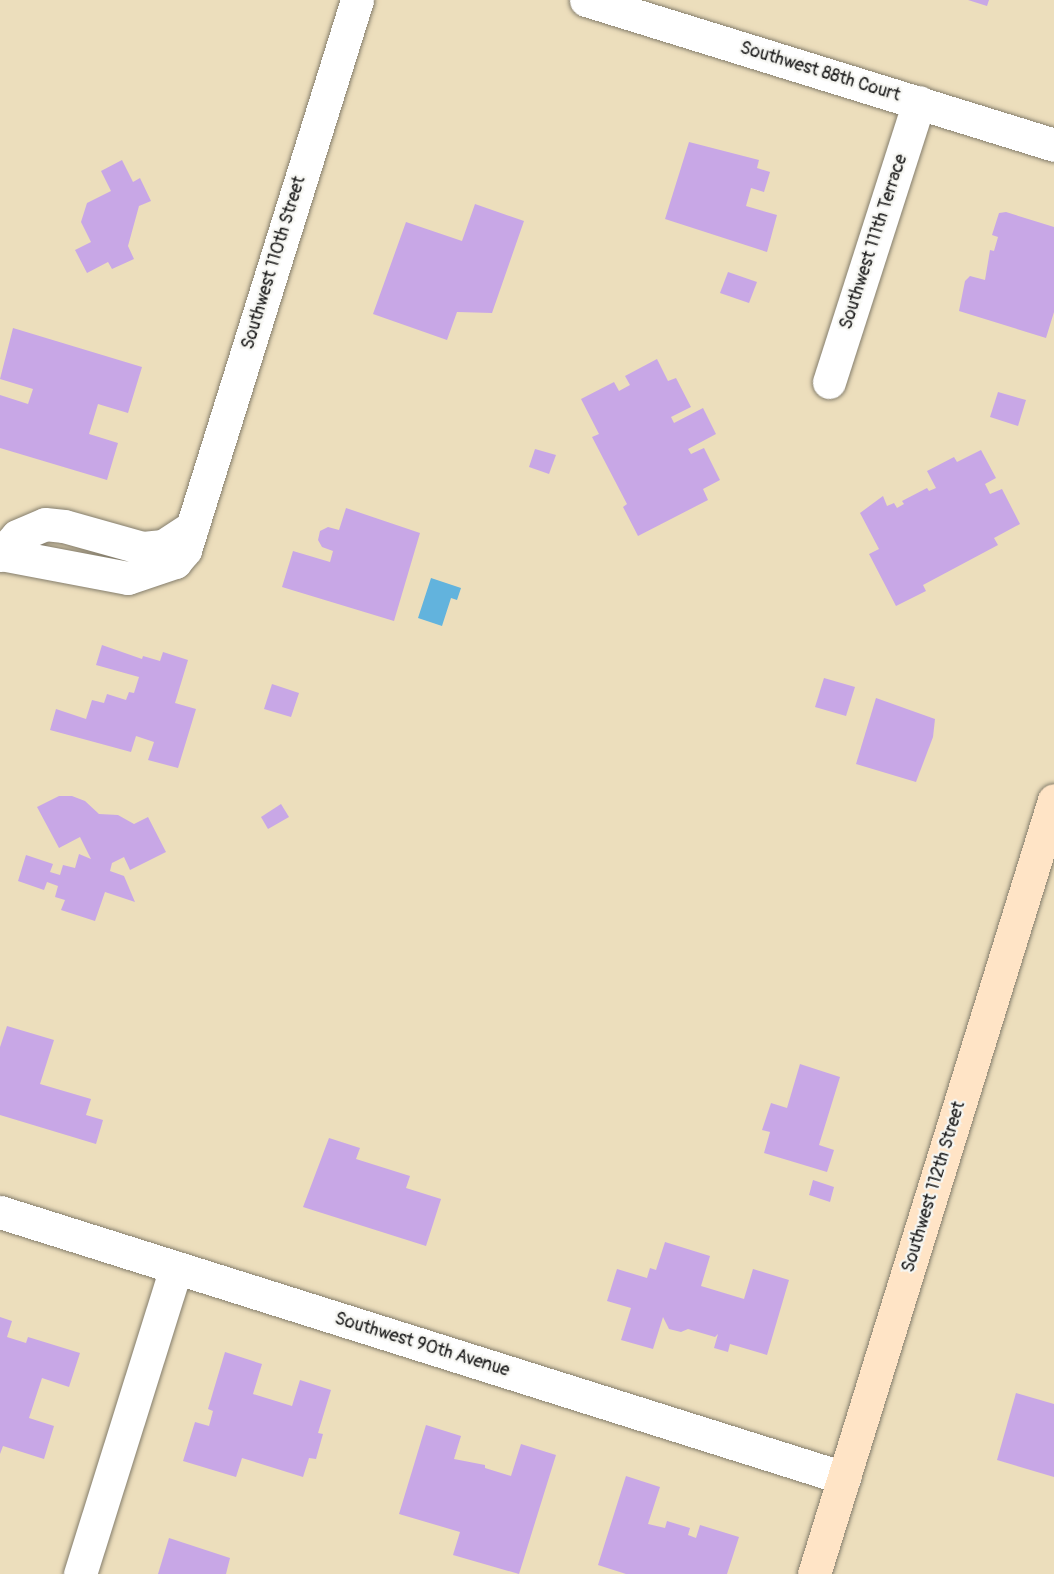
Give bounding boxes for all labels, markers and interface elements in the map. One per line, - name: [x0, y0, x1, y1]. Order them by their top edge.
- street label: Southwest 88th Court: [737, 37, 903, 107]
- street label: Southwest 111th Terrace: [835, 152, 913, 332]
- street label: Southwest 110th Street: [237, 174, 311, 352]
- street label: Southwest 112th Street: [898, 1099, 970, 1275]
- street label: Southwest 90th Avenue: [332, 1308, 512, 1382]

